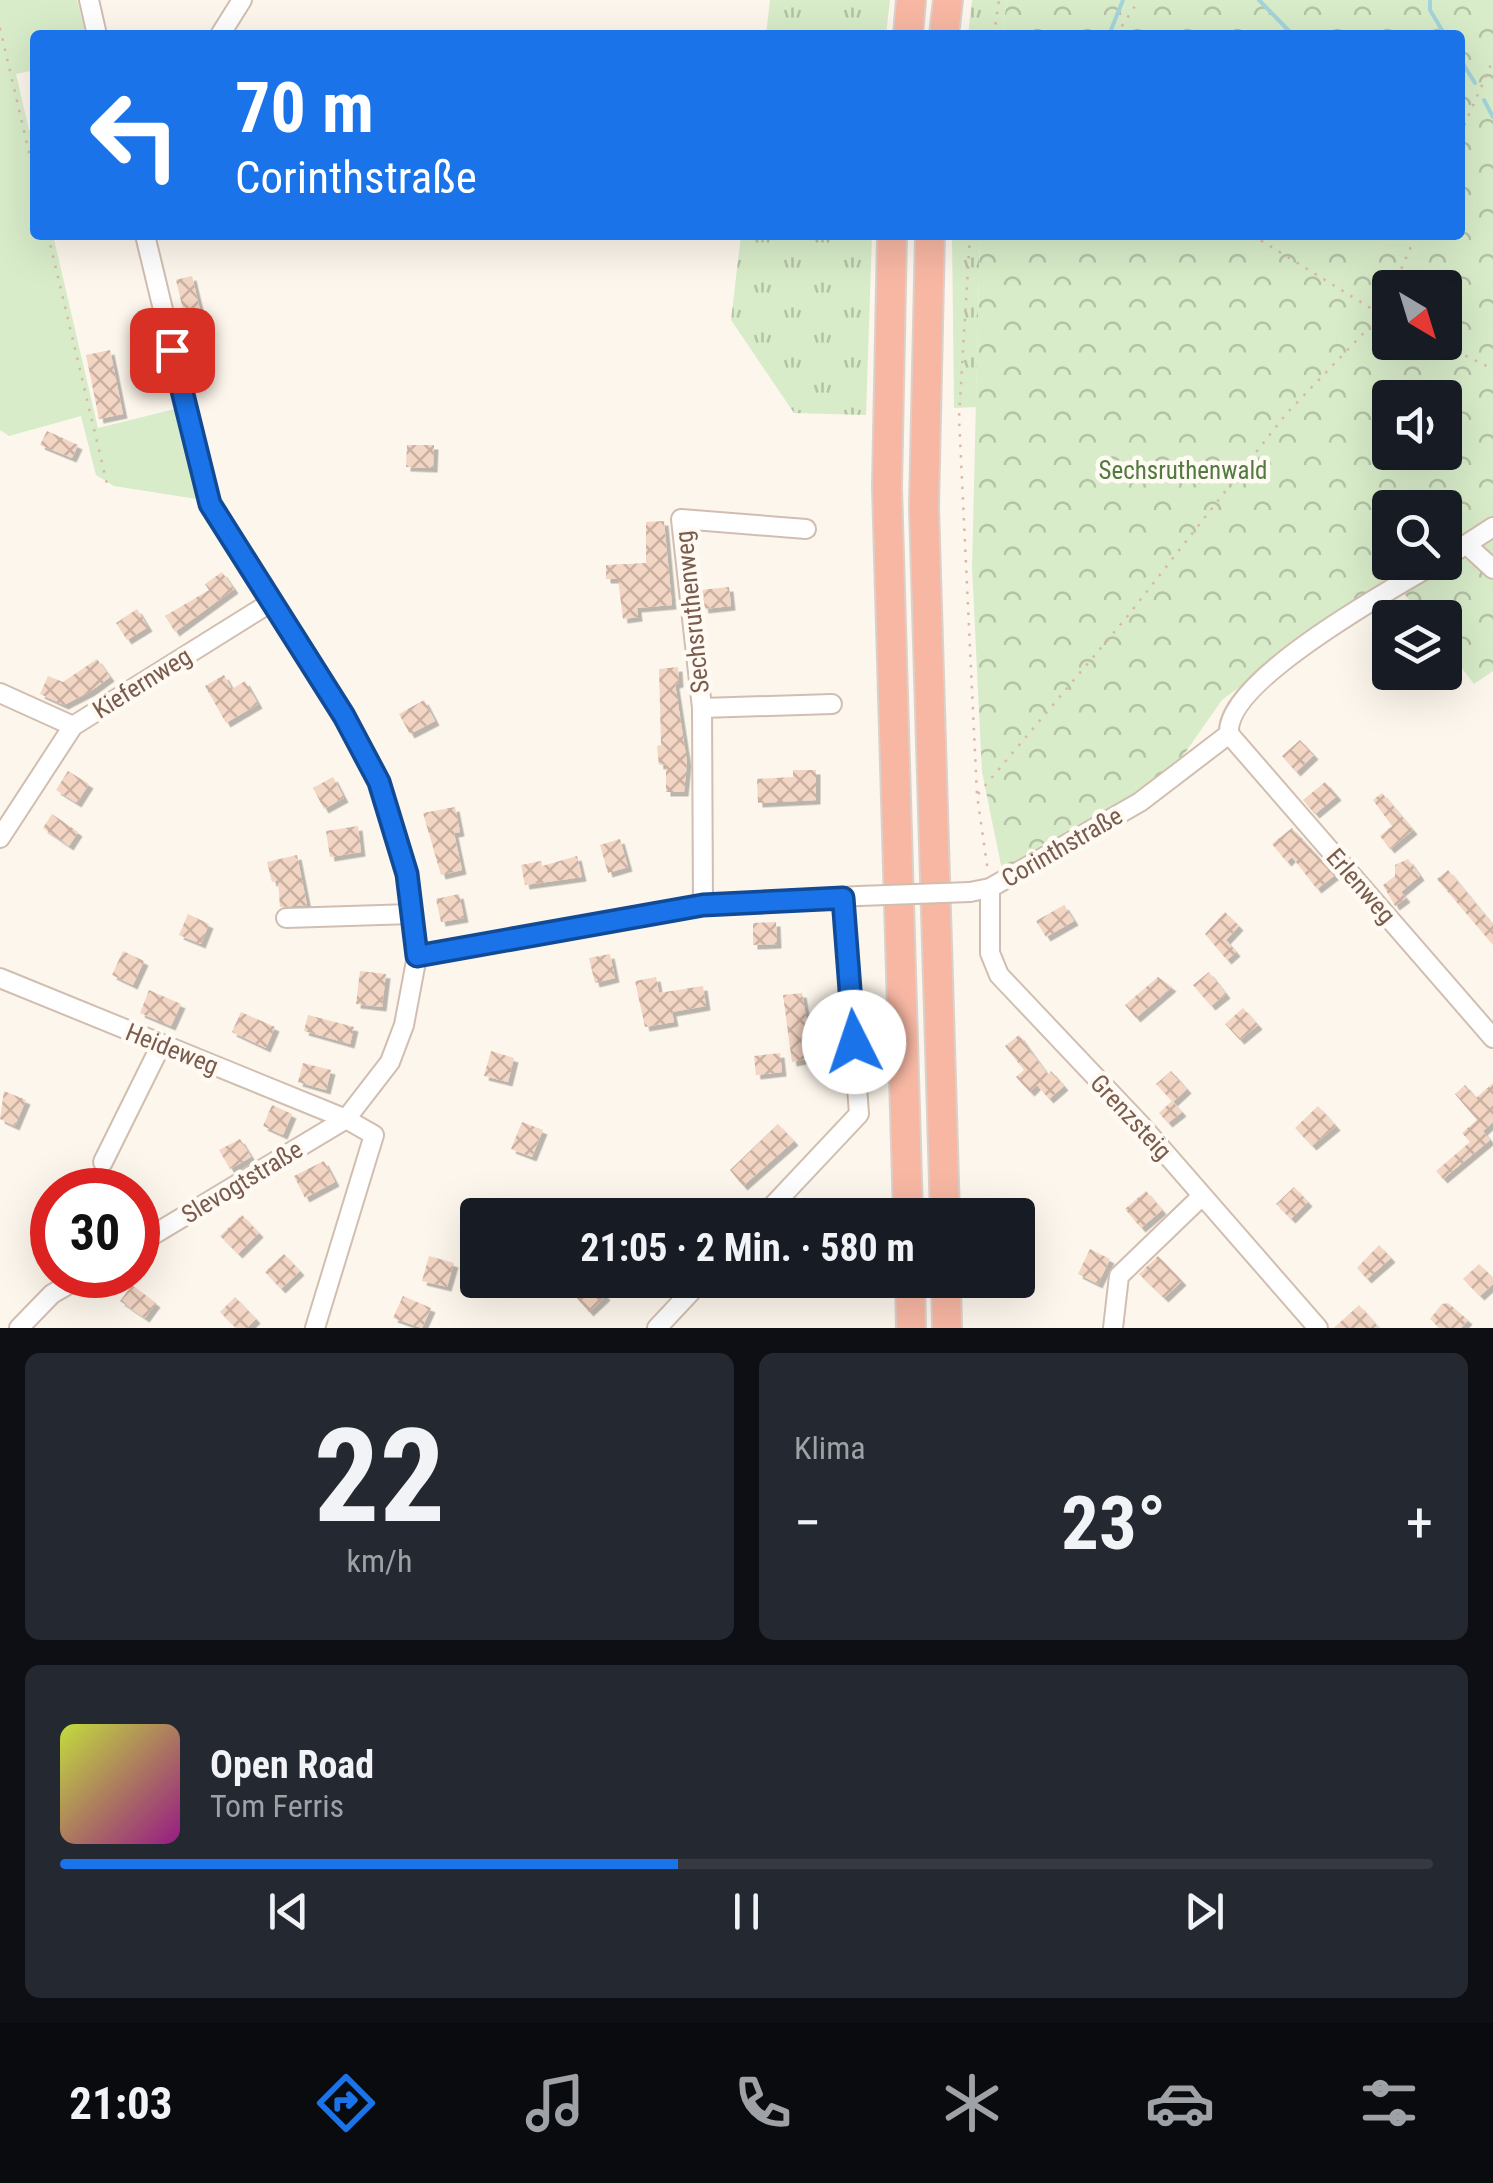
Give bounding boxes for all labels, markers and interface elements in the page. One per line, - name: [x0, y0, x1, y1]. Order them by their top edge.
- text: 70 m: [235, 67, 374, 149]
- icon: left: [70, 70, 200, 200]
- text: Corinthstraße: [235, 151, 477, 204]
- north arrow: [1372, 270, 1462, 360]
- map controls: [1372, 270, 1462, 690]
- pin: [130, 308, 215, 393]
- icon: arrive: [145, 323, 200, 378]
- button: sound: [1372, 380, 1462, 470]
- park label: Sechsruthenwald: [1098, 456, 1268, 485]
- button: search: [1372, 490, 1462, 580]
- street label: Sechsruthenweg: [669, 529, 715, 695]
- button: layers: [1372, 600, 1462, 690]
- street label: Kiefernweg: [87, 641, 197, 725]
- street label: Corinthstraße: [997, 801, 1127, 893]
- street label: Erlenweg: [1321, 843, 1401, 929]
- position arrow: [802, 990, 906, 1094]
- street label: Heideweg: [121, 1017, 223, 1081]
- street label: Grenzsteig: [1084, 1069, 1178, 1165]
- street label: Slevogtstraße: [176, 1135, 308, 1229]
- speed limit sign: 30: [30, 1168, 160, 1298]
- text: 21:05 · 2 Min. · 580 m: [580, 1226, 915, 1270]
- text: 22: [314, 1400, 445, 1553]
- text: Klima: [794, 1429, 866, 1467]
- text: 23°: [1061, 1479, 1166, 1567]
- text: −: [794, 1491, 822, 1555]
- text: +: [1406, 1491, 1433, 1555]
- text: km/h: [347, 1542, 412, 1580]
- text: Open Road: [210, 1743, 374, 1787]
- text: Tom Ferris: [210, 1787, 344, 1825]
- icon: previous: [261, 1884, 316, 1939]
- icon: pause: [719, 1884, 774, 1939]
- icon: next: [1177, 1884, 1232, 1939]
- icon: directions: [311, 2068, 381, 2138]
- icon: music: [520, 2068, 590, 2138]
- icon: phone: [728, 2068, 798, 2138]
- icon: climate: [937, 2068, 1007, 2138]
- icon: car: [1145, 2068, 1215, 2138]
- icon: filters: [1354, 2068, 1424, 2138]
- text: 21:03: [69, 2077, 173, 2130]

